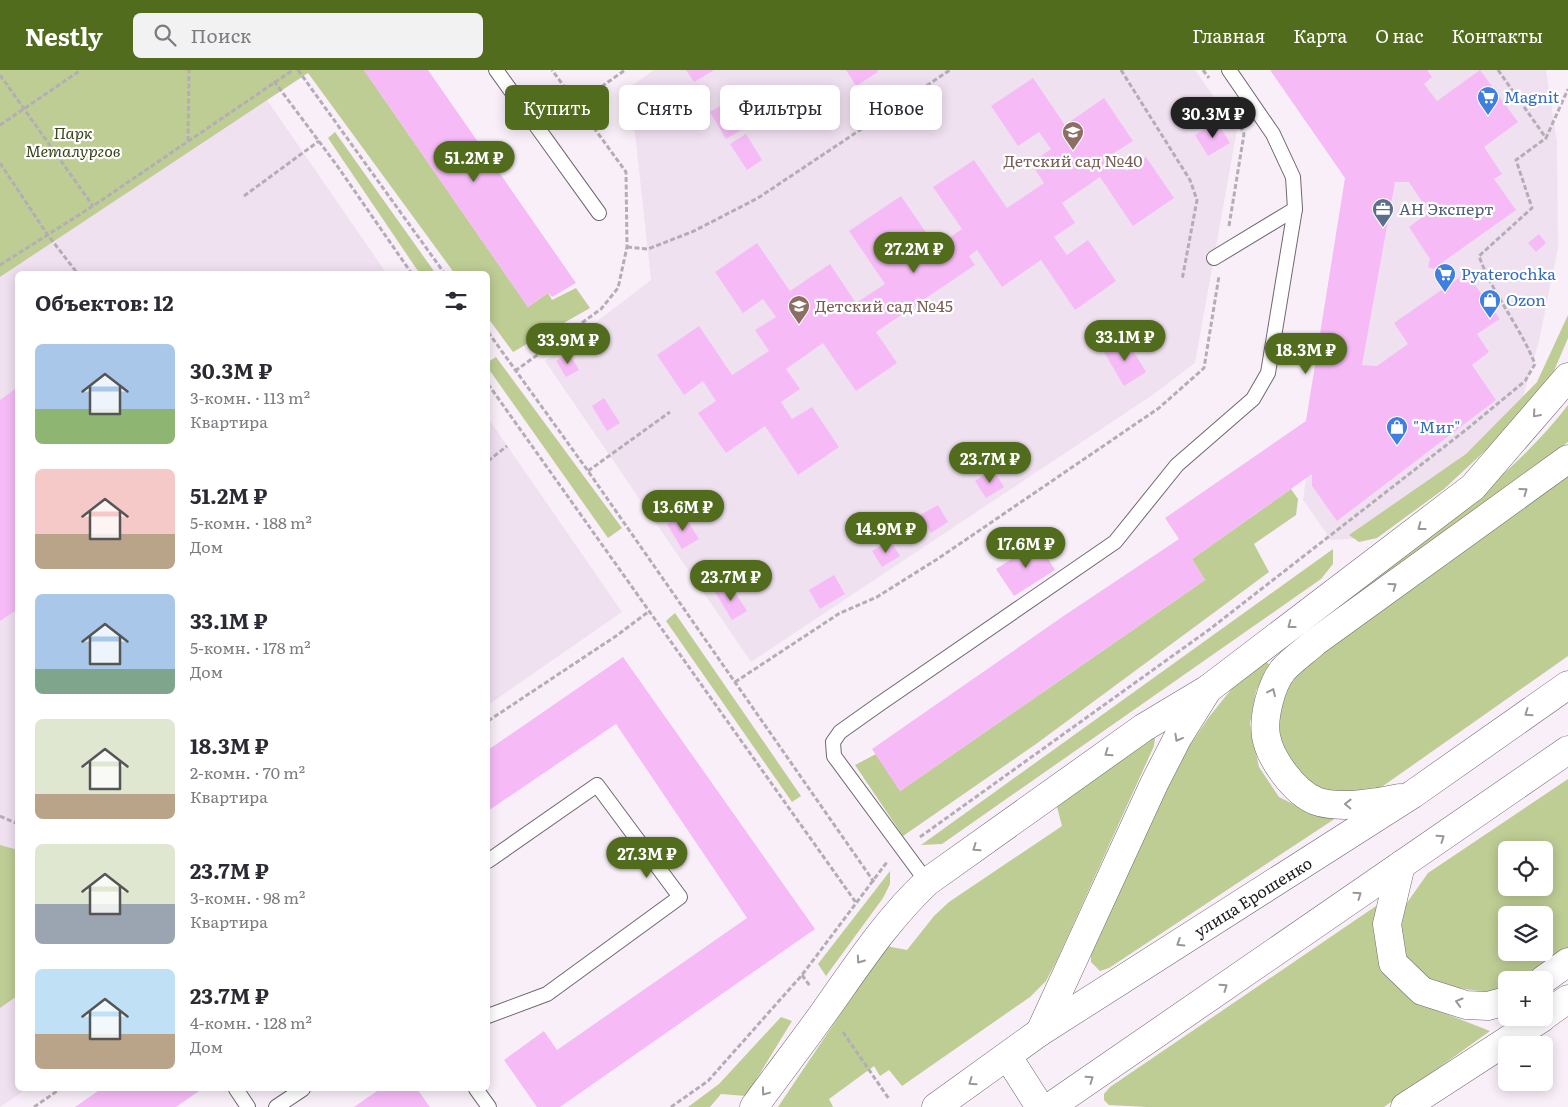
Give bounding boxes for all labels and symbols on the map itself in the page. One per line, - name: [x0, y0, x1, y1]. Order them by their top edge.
- place label: Magnit: [1504, 84, 1560, 108]
- supermarket icon: Magnit: [1476, 85, 1500, 116]
- pin: 30.3M ₽: [1167, 97, 1259, 139]
- park label: Парк Металургов: [25, 120, 121, 162]
- school or university icon: Детский сад №40: [1061, 120, 1085, 151]
- pin: 51.2M ₽: [428, 140, 520, 183]
- place label: Детский сад №40: [1003, 148, 1143, 172]
- place label: АН Эксперт: [1399, 196, 1494, 220]
- office icon: АН Эксперт: [1371, 197, 1395, 228]
- pin: 27.2M ₽: [868, 232, 960, 274]
- place label: Pyaterochka: [1461, 261, 1556, 285]
- supermarket icon: Pyaterochka: [1433, 262, 1457, 293]
- place label: Ozon: [1506, 287, 1546, 311]
- shop icon: Ozon: [1478, 288, 1502, 319]
- place label: Детский сад №45: [815, 293, 953, 317]
- school or university icon: Детский сад №45: [787, 294, 811, 325]
- pin: 33.1M ₽: [1079, 320, 1171, 362]
- pin: 33.9M ₽: [522, 322, 614, 365]
- pin: 18.3M ₽: [1260, 332, 1352, 375]
- one-way arrow: [1533, 408, 1542, 417]
- place label: "Миг": [1413, 414, 1460, 438]
- shop icon: "Миг": [1385, 415, 1409, 446]
- pin: 23.7M ₽: [944, 442, 1036, 484]
- one-way arrow: [1519, 487, 1528, 497]
- pin: 13.6M ₽: [637, 490, 729, 532]
- pin: 14.9M ₽: [840, 512, 932, 554]
- one-way arrow: [1418, 521, 1427, 529]
- pin: 17.6M ₽: [980, 526, 1072, 569]
- pin: 23.7M ₽: [685, 560, 777, 602]
- one-way arrow: [1387, 583, 1397, 592]
- one-way arrow: [1288, 620, 1297, 629]
- one-way arrow: [1266, 688, 1276, 697]
- one-way arrow: [1524, 707, 1534, 716]
- one-way arrow: [1174, 733, 1184, 742]
- one-way arrow: [1104, 747, 1114, 756]
- one-way arrow: [1344, 798, 1352, 809]
- one-way arrow: [1435, 835, 1444, 844]
- pin: 27.3M ₽: [601, 836, 693, 879]
- one-way arrow: [972, 842, 982, 851]
- street label: улица Ерошенко: [1189, 850, 1316, 942]
- one-way arrow: [1352, 892, 1362, 901]
- one-way arrow: [1177, 936, 1186, 946]
- one-way arrow: [857, 954, 866, 964]
- one-way arrow: [1218, 984, 1228, 993]
- one-way arrow: [1455, 998, 1463, 1008]
- one-way arrow: [968, 1076, 978, 1085]
- one-way arrow: [1084, 1076, 1094, 1085]
- one-way arrow: [762, 1086, 771, 1096]

